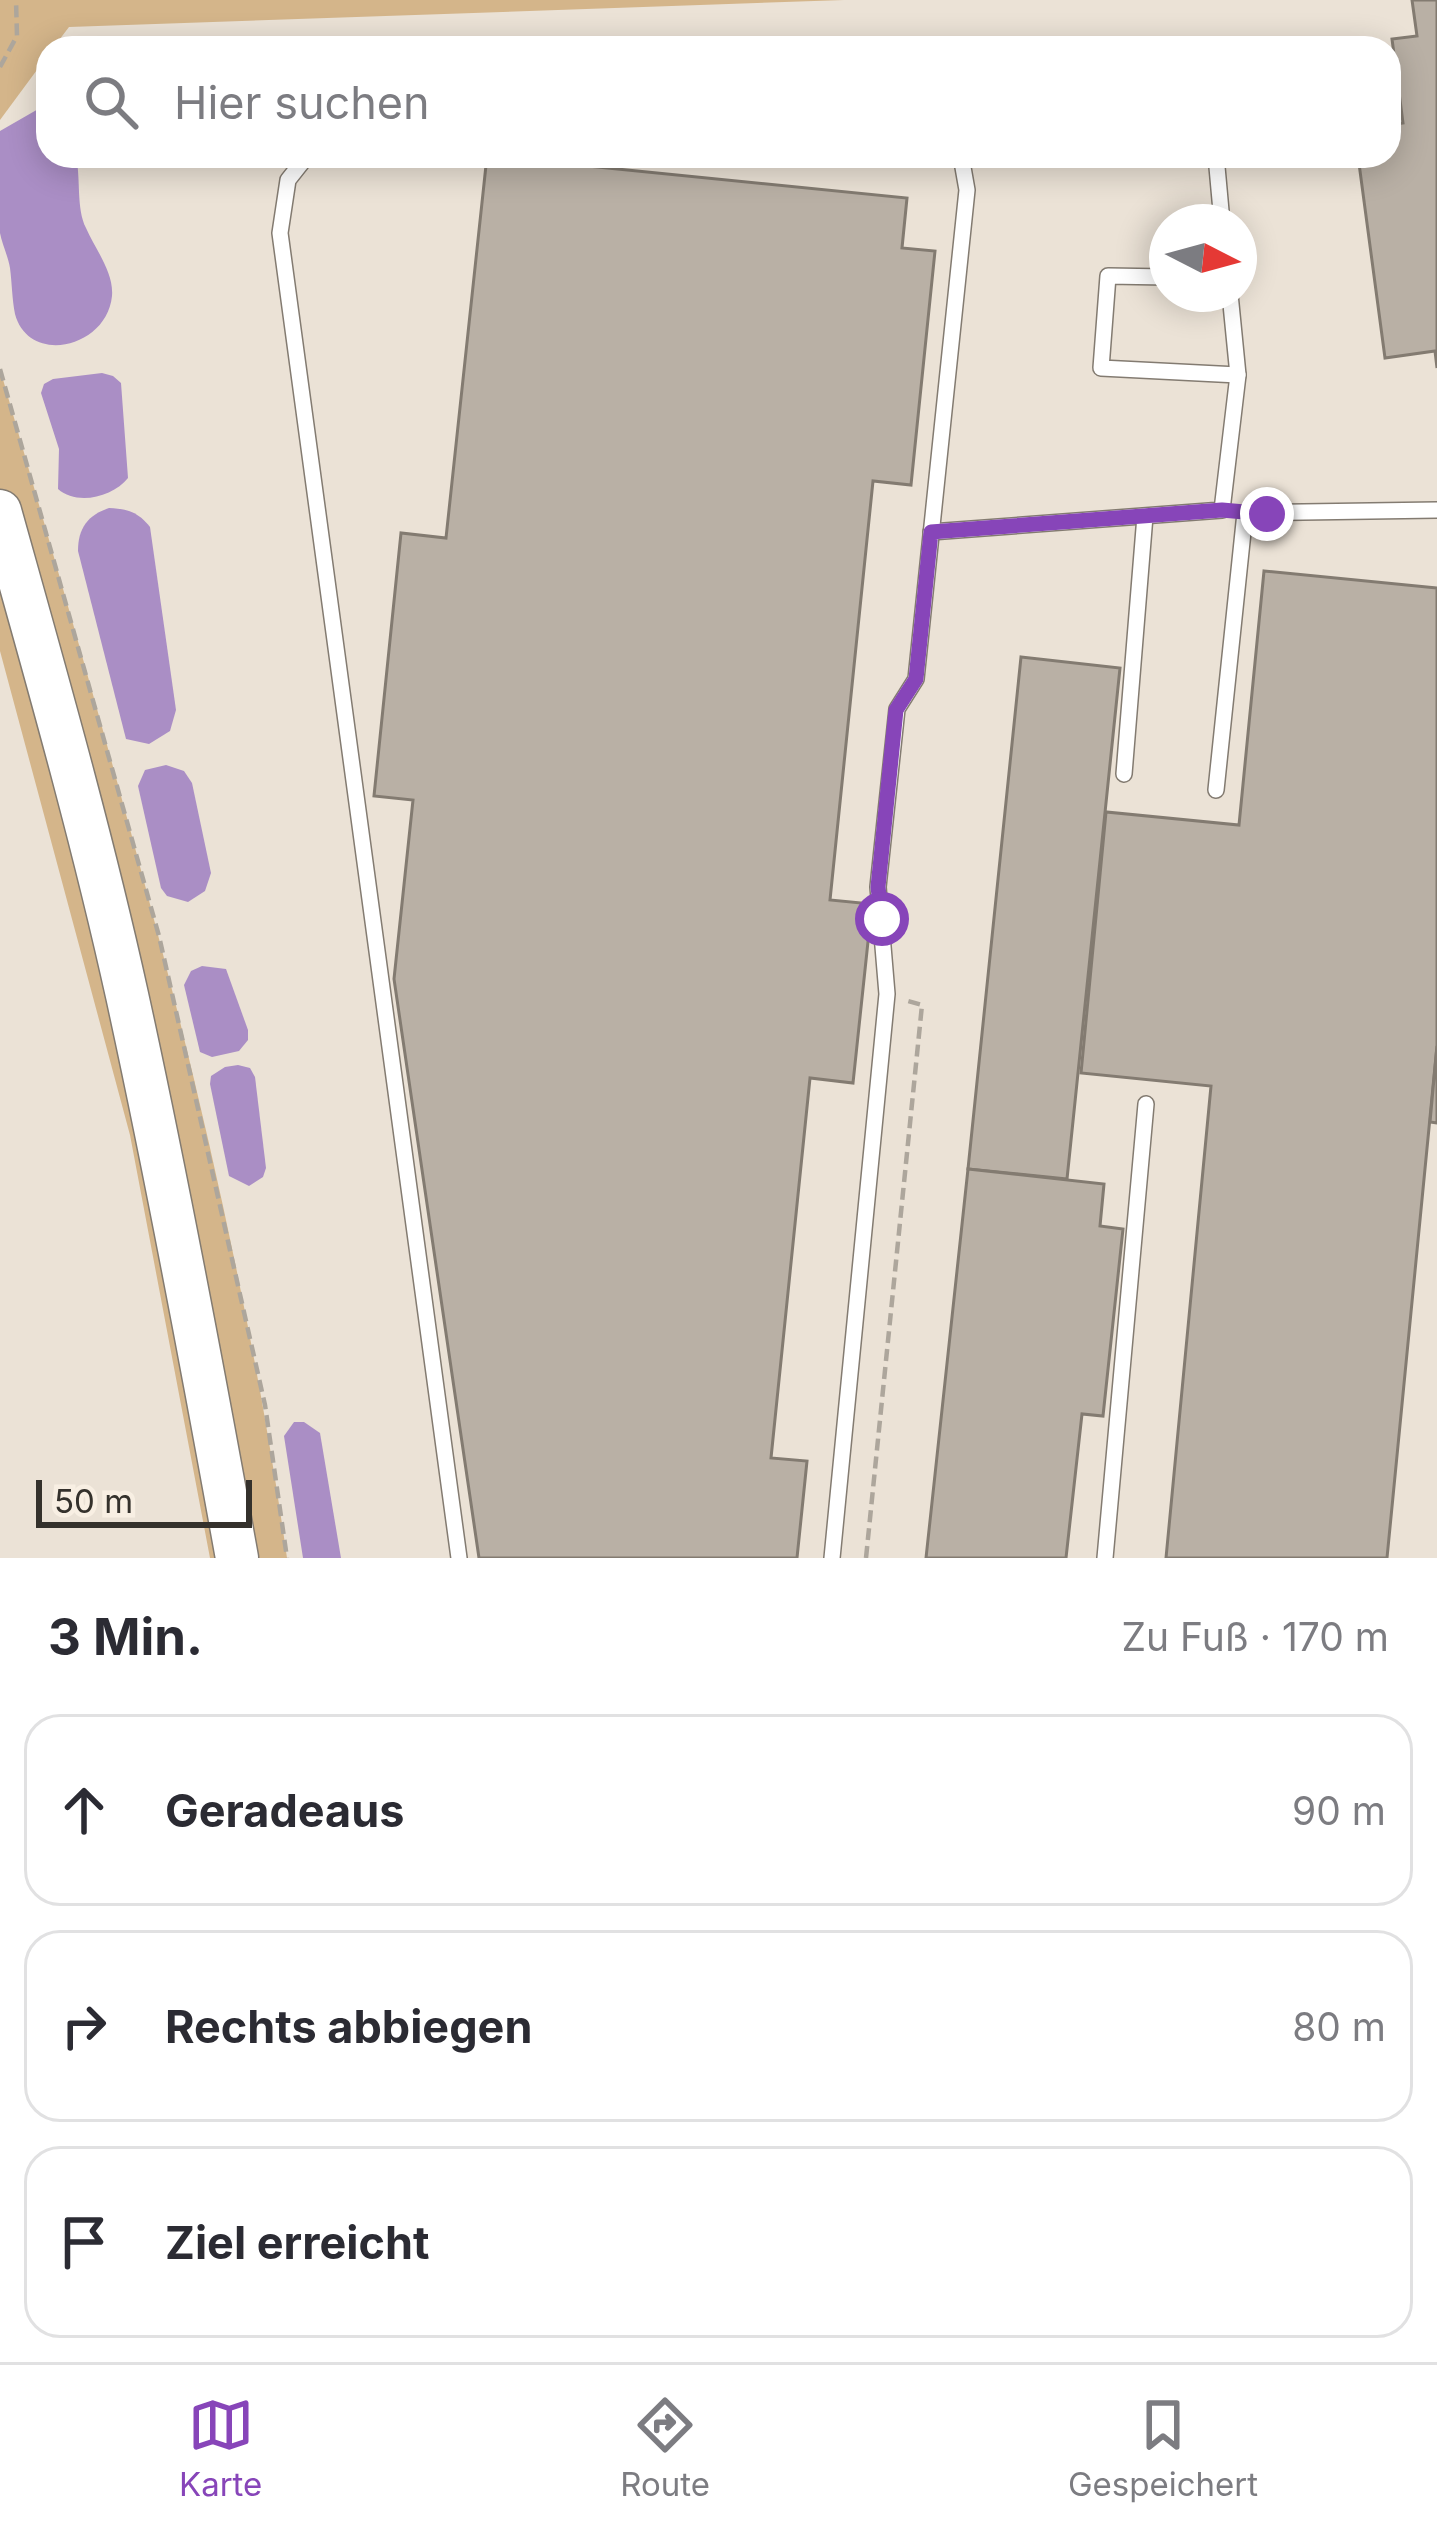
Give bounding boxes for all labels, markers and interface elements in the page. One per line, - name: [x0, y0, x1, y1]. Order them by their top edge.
- search box: [36, 36, 1401, 168]
- icon: search: [78, 69, 144, 135]
- text: Hier suchen: [174, 75, 430, 130]
- north arrow: [1149, 204, 1257, 312]
- route end: [1240, 487, 1294, 541]
- route start: [855, 892, 909, 946]
- scale bar: [36, 1474, 252, 1527]
- text: 50 m: [54, 1481, 133, 1521]
- text: 3 Min.: [48, 1606, 203, 1667]
- text: Zu Fuß · 170 m: [1121, 1613, 1389, 1660]
- icon: ahead: [51, 1777, 117, 1843]
- text: Geradeaus: [165, 1783, 404, 1838]
- text: 90 m: [1292, 1787, 1386, 1834]
- icon: right: [51, 1993, 117, 2059]
- text: Rechts abbiegen: [165, 1999, 532, 2054]
- text: 80 m: [1292, 2003, 1386, 2050]
- icon: arrive: [51, 2209, 117, 2275]
- text: Ziel erreicht: [165, 2215, 429, 2270]
- tab: Karte: [179, 2392, 262, 2504]
- tab: Route: [620, 2392, 710, 2504]
- tab: Gespeichert: [1068, 2392, 1258, 2504]

